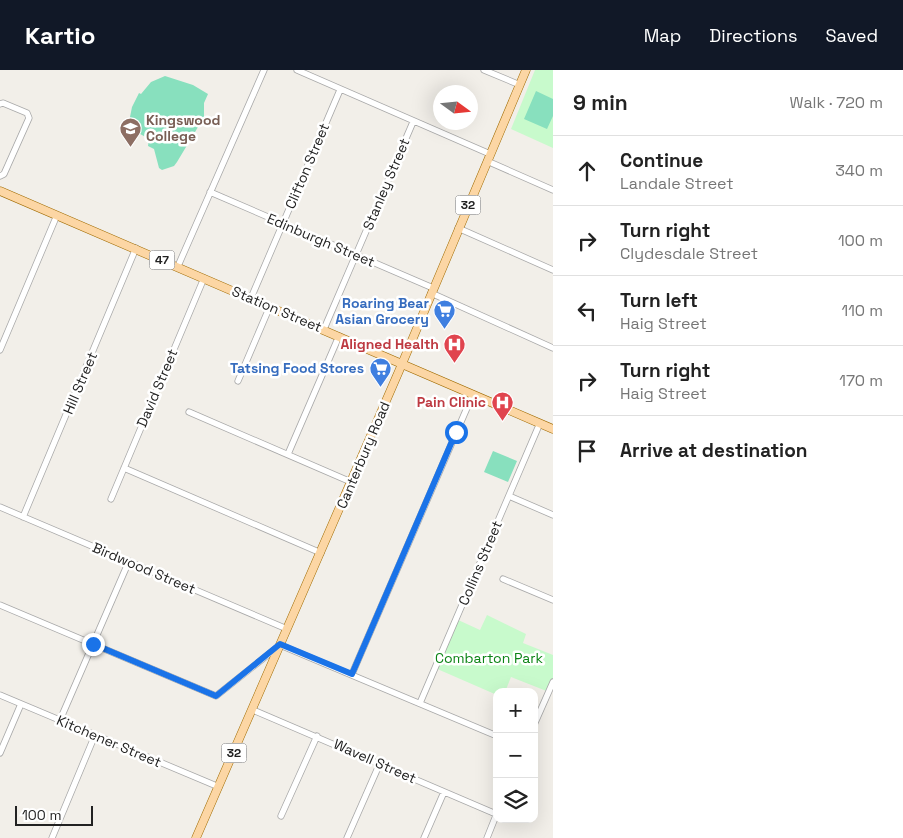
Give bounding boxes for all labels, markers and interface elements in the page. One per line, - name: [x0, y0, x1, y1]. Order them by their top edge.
- text: Kartio: [25, 20, 95, 51]
- text: Map: [644, 24, 681, 47]
- text: Directions: [709, 24, 798, 47]
- text: Saved: [826, 24, 878, 47]
- north arrow: [433, 85, 478, 130]
- text: 9 min: [573, 89, 628, 116]
- text: Walk · 720 m: [790, 92, 883, 113]
- place label: Kingswood College: [146, 111, 220, 145]
- school or university icon: Kingswood College: [118, 116, 142, 147]
- street label: Clifton Street: [281, 120, 333, 212]
- street label: Stanley Street: [359, 135, 413, 233]
- text: Continue: [620, 148, 703, 173]
- icon: ahead: [573, 157, 601, 185]
- text: 340 m: [835, 160, 883, 181]
- text: Landale Street: [620, 173, 734, 194]
- road number: 32: [456, 196, 480, 214]
- street label: Edinburgh Street: [264, 209, 378, 271]
- text: Turn right: [620, 218, 710, 243]
- icon: right: [573, 227, 601, 255]
- text: 100 m: [838, 230, 883, 251]
- text: Clydesdale Street: [620, 243, 758, 264]
- road number: 47: [150, 250, 174, 270]
- street label: Station Street: [229, 282, 325, 336]
- text: Turn left: [620, 288, 698, 313]
- place label: Roaring Bear Asian Grocery: [335, 294, 429, 328]
- icon: left: [573, 297, 601, 325]
- supermarket icon: Roaring Bear Asian Grocery: [433, 299, 457, 330]
- text: 110 m: [841, 300, 883, 321]
- text: Haig Street: [620, 313, 707, 334]
- hospital icon: Aligned Health: [443, 332, 467, 363]
- place label: Aligned Health: [340, 335, 439, 353]
- street label: David Street: [132, 346, 182, 430]
- street label: Hill Street: [59, 349, 101, 417]
- supermarket icon: Tatsing Food Stores: [368, 356, 392, 387]
- text: Turn right: [620, 358, 710, 383]
- place label: Tatsing Food Stores: [230, 359, 364, 377]
- icon: right: [573, 367, 601, 395]
- text: 170 m: [839, 370, 883, 391]
- text: Haig Street: [620, 383, 707, 404]
- hospital icon: Pain Clinic: [490, 390, 514, 421]
- place label: Pain Clinic: [417, 393, 486, 411]
- street label: Canterbury Road: [332, 399, 394, 511]
- route start: [445, 421, 468, 444]
- icon: arrive: [573, 437, 601, 465]
- text: Arrive at destination: [620, 438, 808, 463]
- street label: Collins Street: [454, 518, 506, 608]
- street label: Birdwood Street: [90, 538, 198, 598]
- route end: [82, 633, 105, 656]
- park label: Combarton Park: [435, 649, 544, 667]
- map controls: [493, 688, 538, 823]
- button: +: [493, 688, 538, 733]
- street label: Kitchener Street: [54, 711, 164, 771]
- button: −: [493, 733, 538, 778]
- street label: Wavell Street: [331, 735, 419, 787]
- road number: 32: [222, 744, 246, 762]
- button: layers: [493, 778, 538, 823]
- scale bar: [15, 803, 92, 826]
- text: 100 m: [22, 806, 61, 824]

